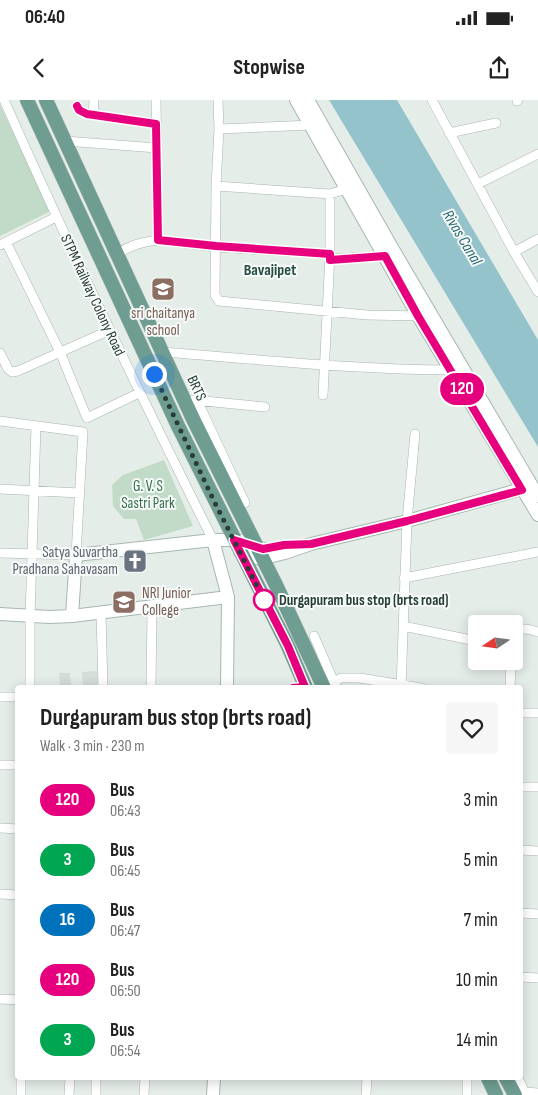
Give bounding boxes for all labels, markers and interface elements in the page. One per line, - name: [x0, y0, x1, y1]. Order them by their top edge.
- text: 06:40: [25, 6, 65, 29]
- icon: back: [25, 54, 53, 82]
- text: Stopwise: [233, 54, 305, 81]
- icon: share: [485, 54, 513, 82]
- water label: Rivas Canal: [438, 207, 486, 270]
- street label: STPM Railway Colony Road: [56, 231, 129, 359]
- district label: Bavajipet: [244, 261, 296, 280]
- school or university icon: sri chaitanya school: [150, 276, 176, 302]
- place label: sri chaitanya school: [131, 304, 195, 340]
- your location: [142, 362, 167, 387]
- street label: BRTS: [182, 372, 211, 404]
- line badge: 120: [433, 373, 491, 405]
- text: 120: [450, 378, 474, 399]
- park label: G. V. S Sastri Park: [121, 477, 175, 513]
- place label: Satya Suvartha Pradhana Sahavasam: [12, 543, 118, 579]
- church icon: Satya Suvartha Pradhana Sahavasam: [122, 548, 148, 574]
- place label: NRI Junior College: [142, 584, 192, 620]
- school or university icon: NRI Junior College: [111, 589, 137, 615]
- marker: Durgapuram bus stop (brts road): [253, 589, 275, 611]
- place label: Durgapuram bus stop (brts road): [279, 591, 449, 610]
- north arrow: [468, 615, 522, 670]
- map controls: [468, 615, 523, 670]
- button: heart: [446, 702, 498, 754]
- text: Durgapuram bus stop (brts road): [40, 703, 311, 732]
- text: Walk · 3 min · 230 m: [40, 737, 144, 756]
- text: Bus: [110, 779, 135, 802]
- text: 120: [56, 789, 79, 810]
- text: 3 min: [463, 789, 498, 812]
- text: 06:43: [110, 802, 141, 821]
- text: Bus: [110, 839, 135, 862]
- text: 3: [63, 849, 72, 870]
- text: 5 min: [463, 849, 498, 872]
- text: 06:45: [110, 862, 140, 881]
- text: Bus: [110, 899, 135, 922]
- text: 16: [60, 909, 75, 930]
- text: 7 min: [464, 909, 498, 932]
- text: 06:47: [110, 922, 140, 941]
- text: Bus: [110, 959, 135, 982]
- text: 120: [56, 969, 79, 990]
- text: 10 min: [456, 969, 498, 992]
- text: 06:50: [110, 982, 141, 1001]
- text: Bus: [110, 1019, 135, 1042]
- text: 3: [63, 1029, 72, 1050]
- text: 14 min: [457, 1029, 498, 1052]
- text: 06:54: [110, 1042, 140, 1061]

